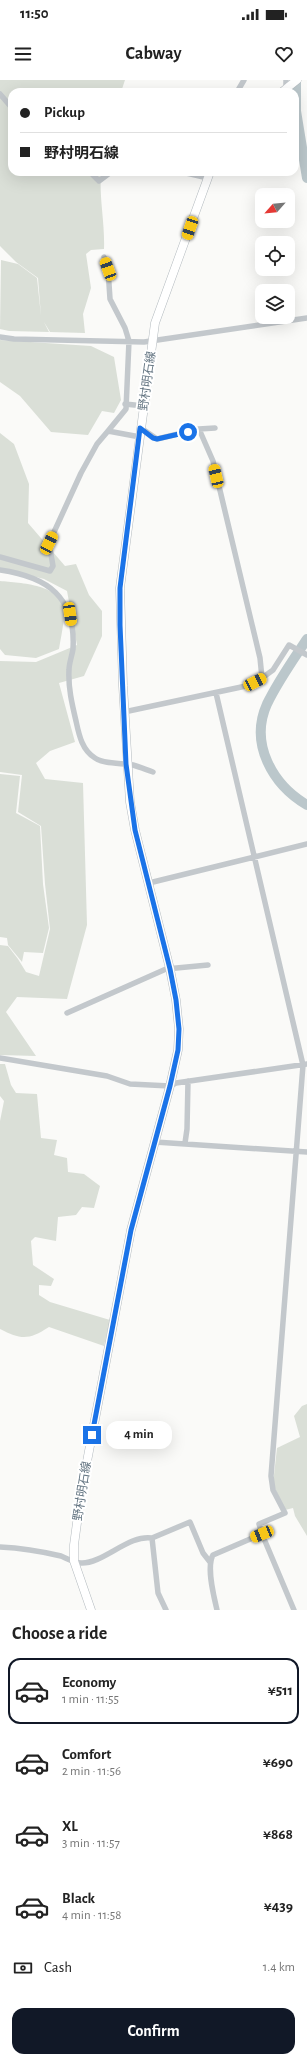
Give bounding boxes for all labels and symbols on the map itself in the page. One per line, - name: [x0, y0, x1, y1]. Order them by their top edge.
- north arrow: [255, 188, 295, 228]
- car: [180, 215, 200, 241]
- car: [98, 256, 118, 282]
- street label: 野村明石線: [136, 350, 157, 412]
- route start: [179, 423, 197, 441]
- car: [207, 463, 225, 489]
- car: [38, 530, 60, 556]
- car: [62, 601, 78, 627]
- car: [242, 671, 268, 693]
- callout: 4 min: [106, 1421, 172, 1449]
- route end: [83, 1426, 101, 1444]
- street label: 野村明石線: [70, 1460, 93, 1522]
- car: [249, 1524, 275, 1544]

